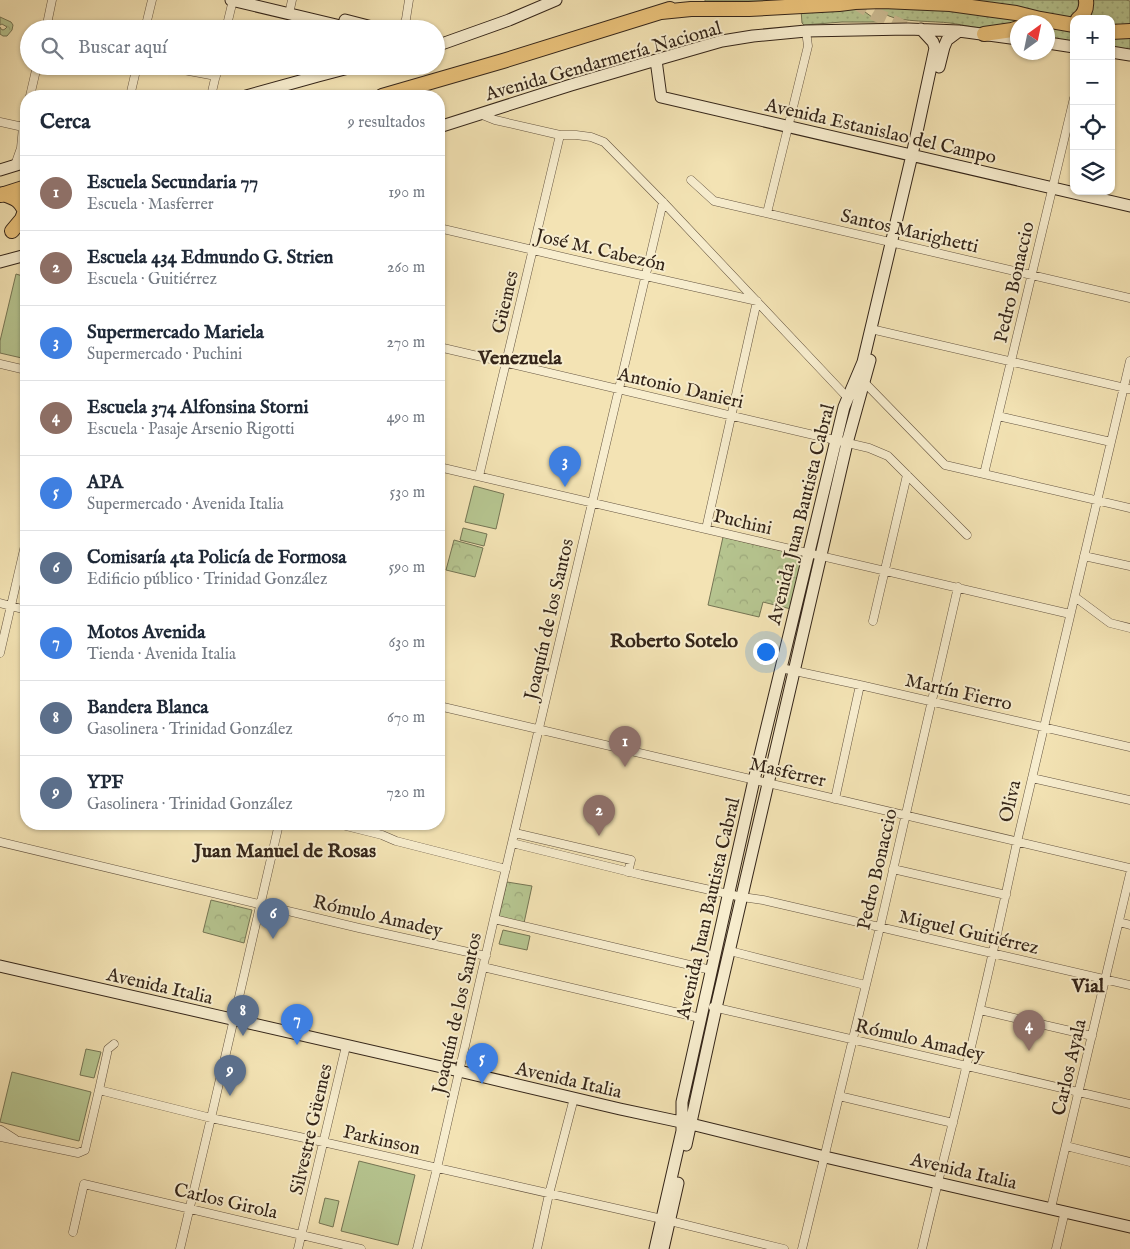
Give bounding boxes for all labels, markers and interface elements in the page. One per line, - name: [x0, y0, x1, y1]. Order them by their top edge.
- north arrow: [1010, 15, 1055, 60]
- map controls: [1070, 15, 1115, 195]
- button: +: [1070, 15, 1115, 60]
- street label: Avenida Gendarmería Nacional: [481, 16, 725, 108]
- search box: [20, 20, 445, 75]
- icon: search: [38, 34, 66, 62]
- text: Buscar aquí: [78, 36, 167, 60]
- button: −: [1070, 60, 1115, 105]
- street label: Avenida Estanislao del Campo: [762, 93, 999, 170]
- button: locate: [1070, 105, 1115, 150]
- text: Cerca: [40, 109, 90, 136]
- text: 9 resultados: [348, 113, 425, 133]
- button: layers: [1070, 150, 1115, 195]
- text: Escuela Secundaria 77: [87, 171, 258, 195]
- text: 1: [53, 183, 59, 203]
- text: 190 m: [388, 183, 425, 203]
- text: Escuela · Masferrer: [87, 195, 214, 215]
- street label: Santos Marighetti: [838, 204, 981, 259]
- street label: Pedro Bonaccio: [989, 220, 1041, 345]
- street label: José M. Cabezón: [531, 224, 668, 278]
- text: Escuela 434 Edmundo G. Strien: [87, 246, 333, 270]
- text: 2: [52, 258, 60, 278]
- text: 260 m: [387, 258, 425, 278]
- street label: Güemes: [487, 269, 525, 336]
- text: Escuela · Guitiérrez: [87, 270, 217, 290]
- text: Supermercado Mariela: [87, 321, 264, 345]
- text: 3: [53, 333, 59, 353]
- text: 270 m: [386, 333, 425, 353]
- text: Supermercado · Puchini: [87, 345, 242, 365]
- district label: Venezuela: [477, 346, 562, 371]
- street label: Antonio Danieri: [614, 363, 746, 415]
- text: Escuela 374 Alfonsina Storni: [87, 396, 308, 420]
- street label: Avenida Juan Bautista Cabral: [763, 401, 841, 628]
- text: 4: [52, 408, 60, 428]
- text: 490 m: [386, 408, 425, 428]
- text: Escuela · Pasaje Arsenio Rigotti: [87, 420, 295, 440]
- pin: 3: [549, 446, 581, 487]
- text: APA: [87, 471, 123, 495]
- text: 5: [53, 483, 59, 503]
- text: 530 m: [390, 483, 425, 503]
- text: Supermercado · Avenida Italia: [87, 495, 284, 515]
- street label: Puchini: [711, 505, 774, 541]
- street label: Joaquín de los Santos: [519, 536, 580, 704]
- text: Comisaría 4ta Policía de Formosa: [87, 546, 346, 570]
- text: 6: [53, 558, 59, 578]
- text: 590 m: [389, 558, 425, 578]
- text: Edificio público · Trinidad González: [87, 570, 327, 590]
- text: Motos Avenida: [87, 621, 205, 645]
- district label: Roberto Sotelo: [610, 629, 738, 654]
- text: 7: [52, 633, 60, 653]
- text: 630 m: [389, 633, 425, 653]
- your location: [753, 639, 779, 665]
- text: Tienda · Avenida Italia: [87, 645, 236, 665]
- street label: Martín Fierro: [903, 669, 1014, 717]
- text: Bandera Blanca: [87, 696, 209, 720]
- text: 8: [53, 708, 59, 728]
- text: 670 m: [387, 708, 425, 728]
- text: Gasolinera · Trinidad González: [87, 720, 293, 740]
- pin: 1: [609, 726, 641, 767]
- street label: Masferrer: [747, 752, 828, 793]
- text: YPF: [87, 771, 123, 795]
- street label: Oliva: [994, 777, 1028, 825]
- text: 9: [53, 783, 59, 803]
- text: 720 m: [386, 783, 425, 803]
- text: Gasolinera · Trinidad González: [87, 795, 293, 815]
- pin: 2: [583, 795, 615, 836]
- street label: Avenida Juan Bautista Cabral: [672, 795, 746, 1023]
- street label: Pedro Bonaccio: [852, 807, 904, 932]
- district label: Juan Manuel de Rosas: [191, 839, 376, 864]
- street label: Rómulo Amadey: [310, 890, 445, 944]
- pin: 6: [257, 898, 289, 939]
- street label: Miguel Guitiérrez: [896, 905, 1041, 961]
- street label: Joaquín de los Santos: [427, 930, 488, 1098]
- street label: Avenida Italia: [103, 963, 216, 1011]
- district label: Vial: [1071, 974, 1105, 999]
- pin: 8: [227, 995, 259, 1036]
- pin: 7: [281, 1004, 313, 1045]
- pin: 4: [1013, 1010, 1045, 1051]
- street label: Rómulo Amadey: [852, 1014, 987, 1068]
- street label: Carlos Ayala: [1047, 1016, 1093, 1118]
- pin: 5: [466, 1043, 498, 1084]
- pin: 9: [214, 1055, 246, 1096]
- street label: Avenida Italia: [512, 1057, 625, 1105]
- street label: Silvestre Güemes: [285, 1062, 339, 1197]
- street label: Parkinson: [341, 1120, 422, 1161]
- street label: Avenida Italia: [907, 1148, 1020, 1196]
- street label: Carlos Girola: [171, 1178, 280, 1226]

